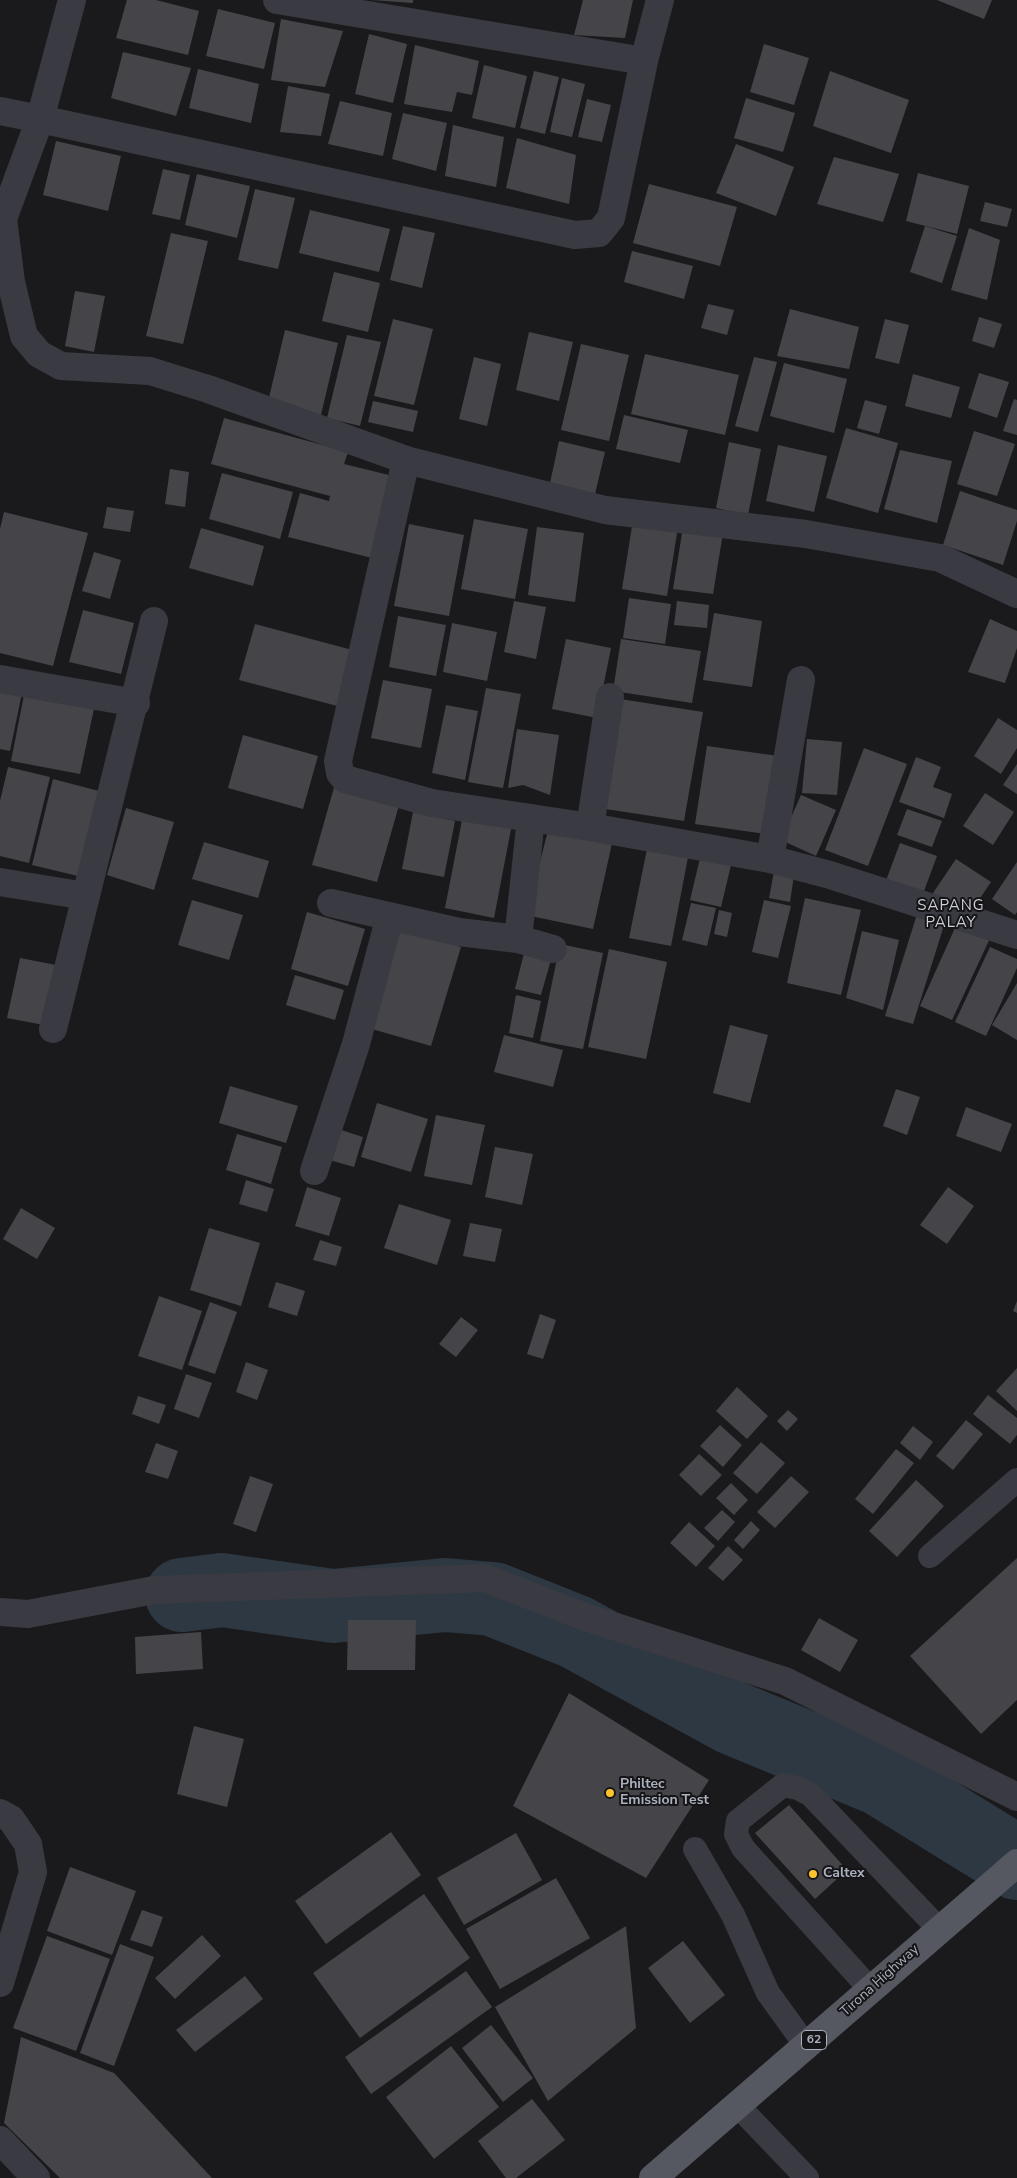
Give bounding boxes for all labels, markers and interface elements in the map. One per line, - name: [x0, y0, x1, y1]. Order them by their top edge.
- district label: SAPANG PALAY: [917, 897, 985, 932]
- place label: Philtec Emission Test: [620, 1777, 709, 1810]
- marker: Philtec Emission Test: [604, 1787, 616, 1799]
- place label: Caltex: [823, 1866, 865, 1882]
- marker: Caltex: [807, 1868, 819, 1880]
- street label: Tirona Highway: [837, 1941, 923, 2021]
- road number: 62: [802, 2030, 826, 2050]

